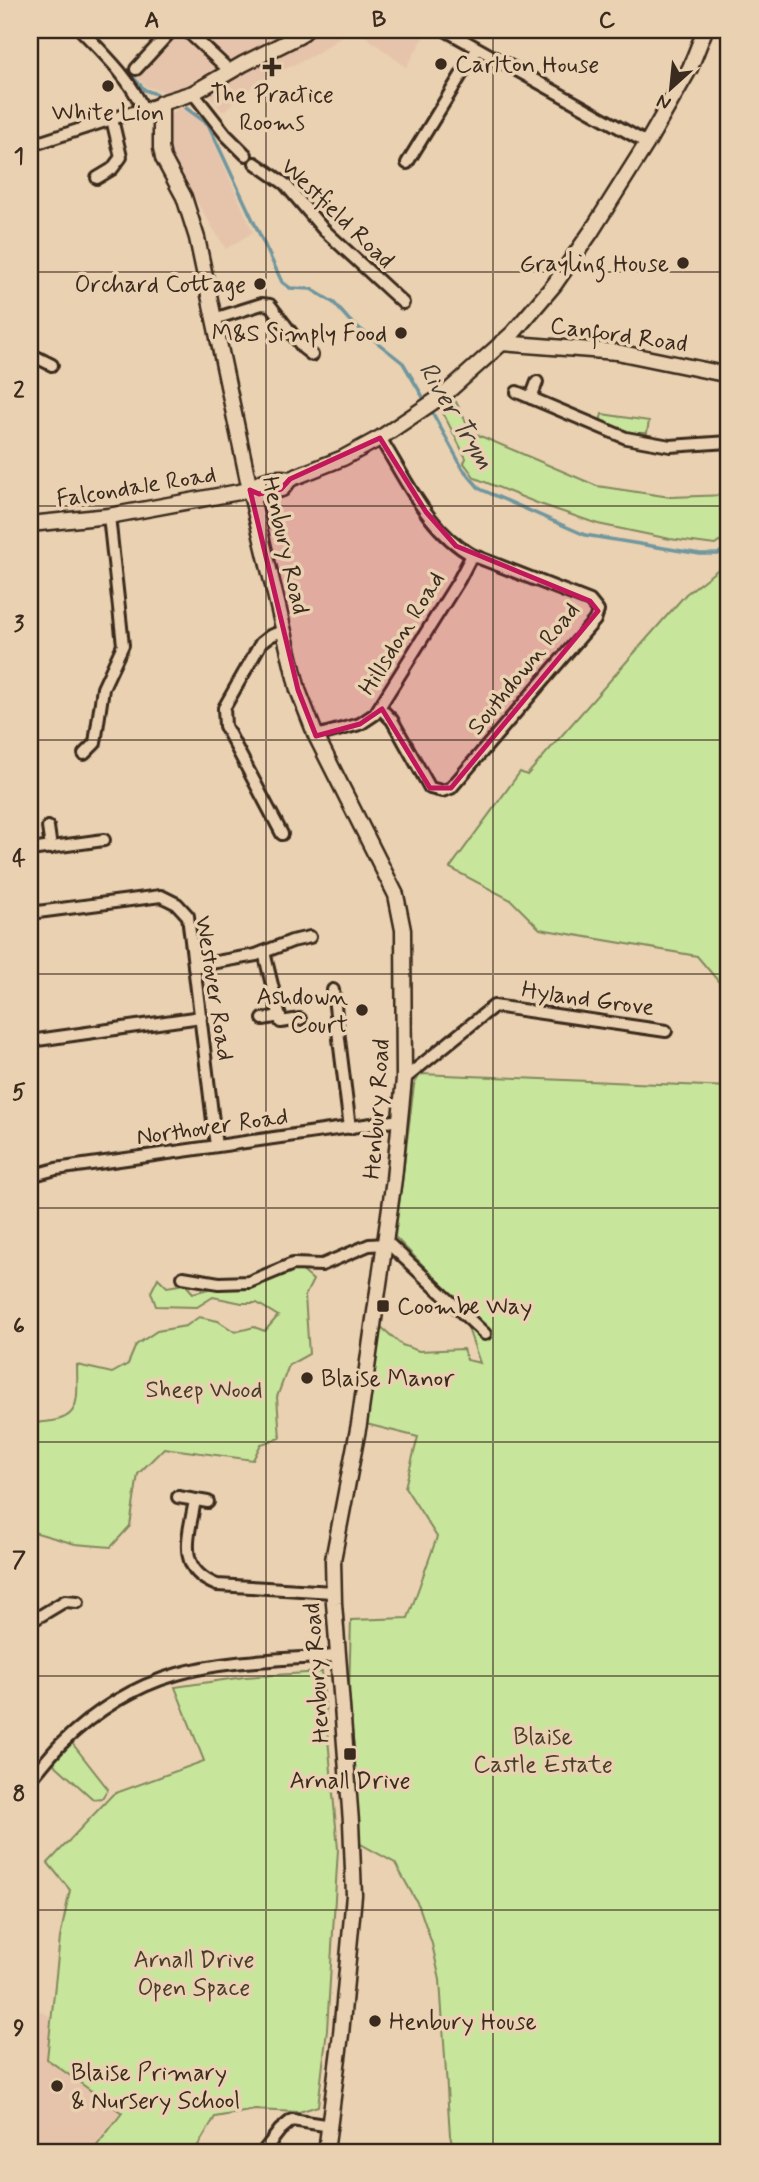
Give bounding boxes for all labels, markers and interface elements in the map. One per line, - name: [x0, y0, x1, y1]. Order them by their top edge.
- text: A: [144, 6, 160, 36]
- text: B: [372, 6, 387, 36]
- text: C: [599, 6, 616, 36]
- place label: Carlton House: [455, 50, 599, 81]
- north arrow: [636, 52, 706, 122]
- marker: Carlton House: [433, 56, 449, 72]
- marker: The Practice Rooms: [262, 57, 282, 77]
- marker: White Lion: [100, 78, 116, 94]
- place label: The Practice Rooms: [210, 80, 334, 139]
- text: N: [653, 88, 675, 116]
- place label: White Lion: [51, 98, 165, 129]
- text: 1: [14, 142, 24, 172]
- street label: Westfield Road: [273, 152, 401, 276]
- place label: Grayling House: [519, 249, 669, 283]
- marker: Grayling House: [675, 255, 691, 271]
- place label: Orchard Cottage: [75, 270, 246, 301]
- marker: Orchard Cottage: [252, 276, 268, 292]
- street label: Canford Road: [548, 311, 689, 362]
- place label: M&S Simply Food: [212, 319, 387, 350]
- marker: M&S Simply Food: [393, 325, 409, 341]
- water label: River Trym: [410, 356, 501, 476]
- text: 2: [13, 376, 25, 406]
- street label: Falcondale Road: [54, 460, 218, 515]
- street label: Henbury Road: [254, 473, 315, 617]
- street label: Hillsdon Road: [352, 566, 453, 701]
- street label: Southdown Road: [461, 596, 587, 742]
- text: 3: [14, 610, 25, 640]
- text: 4: [12, 844, 26, 874]
- street label: Westover Road: [187, 913, 240, 1063]
- street label: Hyland Grove: [519, 975, 656, 1024]
- place label: Ashdown Court: [257, 982, 348, 1041]
- marker: Ashdown Court: [354, 1002, 370, 1018]
- street label: Henbury Road: [357, 1038, 398, 1180]
- text: 5: [12, 1078, 26, 1108]
- street label: Northover Road: [134, 1101, 290, 1153]
- place label: Coombe Way: [397, 1292, 532, 1323]
- marker: Coombe Way: [375, 1298, 391, 1314]
- text: 6: [13, 1312, 25, 1342]
- place label: Blaise Manor: [321, 1364, 455, 1395]
- marker: Blaise Manor: [299, 1370, 315, 1386]
- park label: Sheep Wood: [145, 1375, 263, 1406]
- text: 7: [12, 1546, 26, 1576]
- street label: Henbury Road: [297, 1602, 338, 1744]
- park label: Blaise Castle Estate: [473, 1722, 613, 1781]
- marker: Arnall Drive: [342, 1746, 358, 1762]
- place label: Arnall Drive: [289, 1766, 411, 1797]
- text: 8: [13, 1780, 25, 1810]
- park label: Arnall Drive Open Space: [133, 1945, 255, 2004]
- place label: Henbury House: [389, 2007, 537, 2038]
- marker: Henbury House: [367, 2013, 383, 2029]
- text: 9: [13, 2014, 25, 2044]
- place label: Blaise Primary & Nursery School: [71, 2058, 240, 2117]
- marker: Blaise Primary & Nursery School: [49, 2078, 65, 2094]

